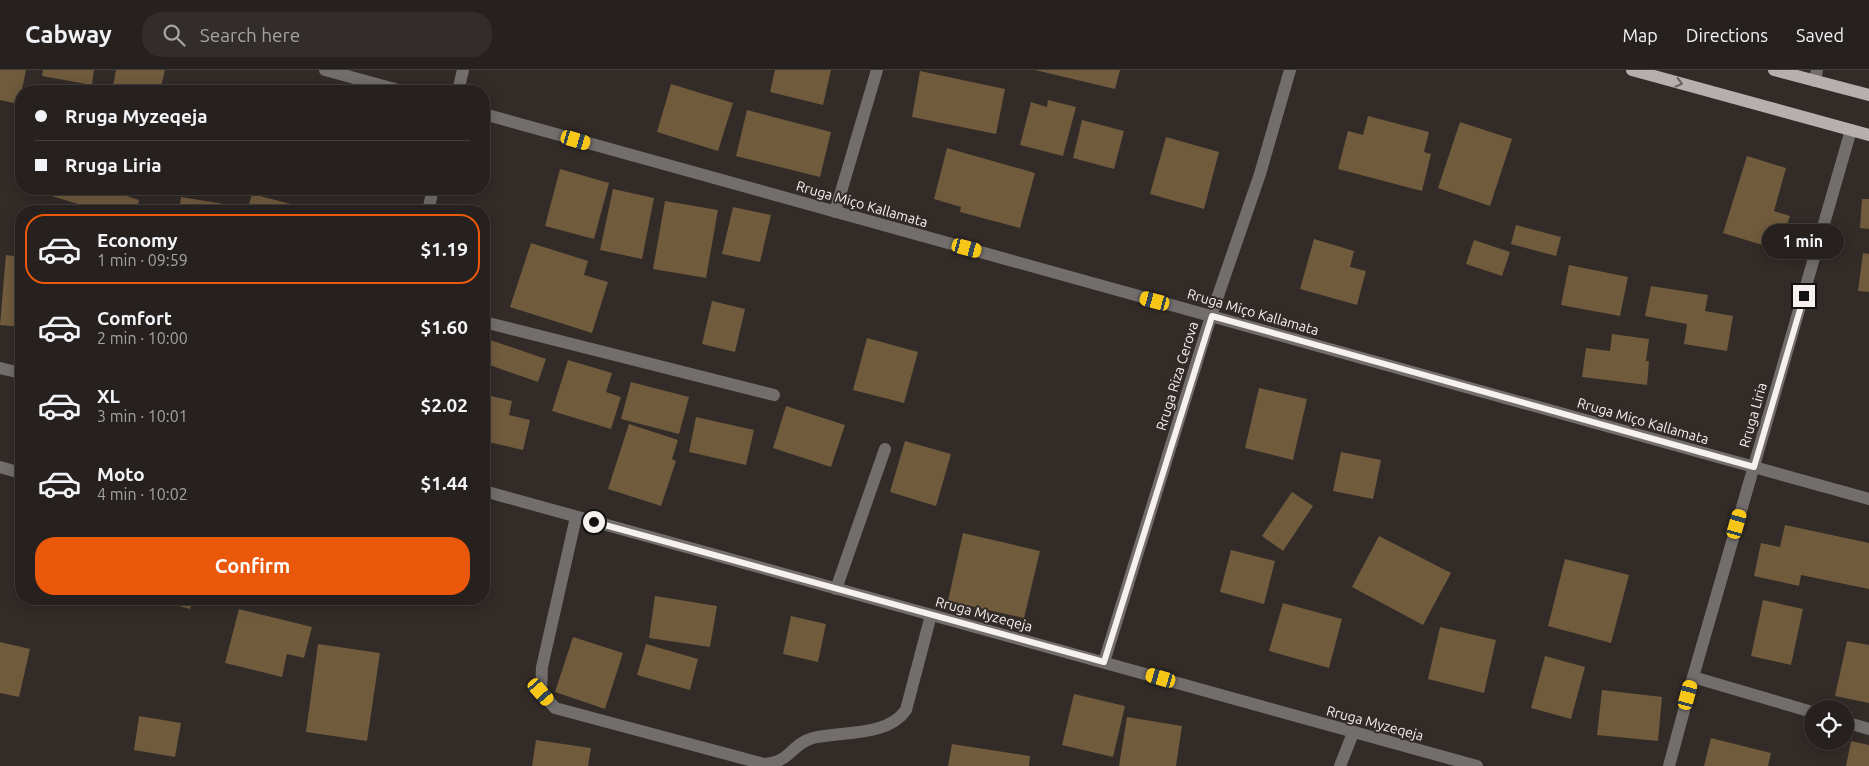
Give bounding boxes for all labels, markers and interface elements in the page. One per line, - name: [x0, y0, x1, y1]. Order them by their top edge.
- search box: [142, 12, 492, 57]
- text: Cabway: [25, 21, 112, 48]
- icon: search: [160, 21, 188, 49]
- text: Search here: [200, 24, 300, 46]
- text: Map: [1622, 25, 1658, 45]
- text: Directions: [1686, 25, 1768, 45]
- text: Saved: [1796, 25, 1844, 45]
- one-way arrow: [1674, 77, 1683, 88]
- text: Rruga Myzeqeja: [65, 105, 208, 127]
- car: [559, 129, 592, 151]
- text: Rruga Liria: [65, 154, 162, 176]
- street label: Rruga Miço Kallamata: [794, 178, 930, 230]
- callout: 1 min: [1763, 224, 1845, 258]
- icon: car: [37, 227, 82, 272]
- text: Economy: [97, 229, 178, 251]
- text: 1 min: [1783, 232, 1823, 250]
- car: [950, 237, 983, 259]
- text: $1.19: [420, 238, 468, 260]
- text: 1 min · 09:59: [97, 251, 188, 269]
- route end: [1793, 285, 1815, 307]
- street label: Rruga Miço Kallamata: [1185, 286, 1321, 338]
- car: [1138, 290, 1171, 312]
- icon: car: [37, 305, 82, 350]
- text: Comfort: [97, 307, 172, 329]
- text: $1.60: [420, 316, 468, 338]
- street label: Rruga Riza Cerova: [1153, 320, 1201, 432]
- text: 2 min · 10:00: [97, 329, 188, 347]
- street label: Rruga Liria: [1736, 381, 1770, 449]
- icon: car: [37, 383, 82, 428]
- text: XL: [97, 385, 120, 407]
- text: $2.02: [420, 394, 468, 416]
- street label: Rruga Miço Kallamata: [1575, 395, 1711, 447]
- text: 3 min · 10:01: [97, 407, 188, 425]
- icon: car: [37, 461, 82, 506]
- text: Moto: [97, 463, 145, 485]
- text: $1.44: [420, 472, 468, 494]
- text: 4 min · 10:02: [97, 485, 188, 503]
- car: [1725, 508, 1748, 540]
- route start: [583, 511, 605, 533]
- button: Confirm: [35, 537, 470, 595]
- street label: Rruga Myzeqeja: [934, 593, 1034, 635]
- car: [1144, 667, 1177, 689]
- car: [525, 676, 556, 708]
- car: [1676, 679, 1699, 711]
- map controls: [1804, 700, 1854, 750]
- button: locate: [1804, 700, 1854, 750]
- street label: Rruga Myzeqeja: [1325, 702, 1425, 744]

